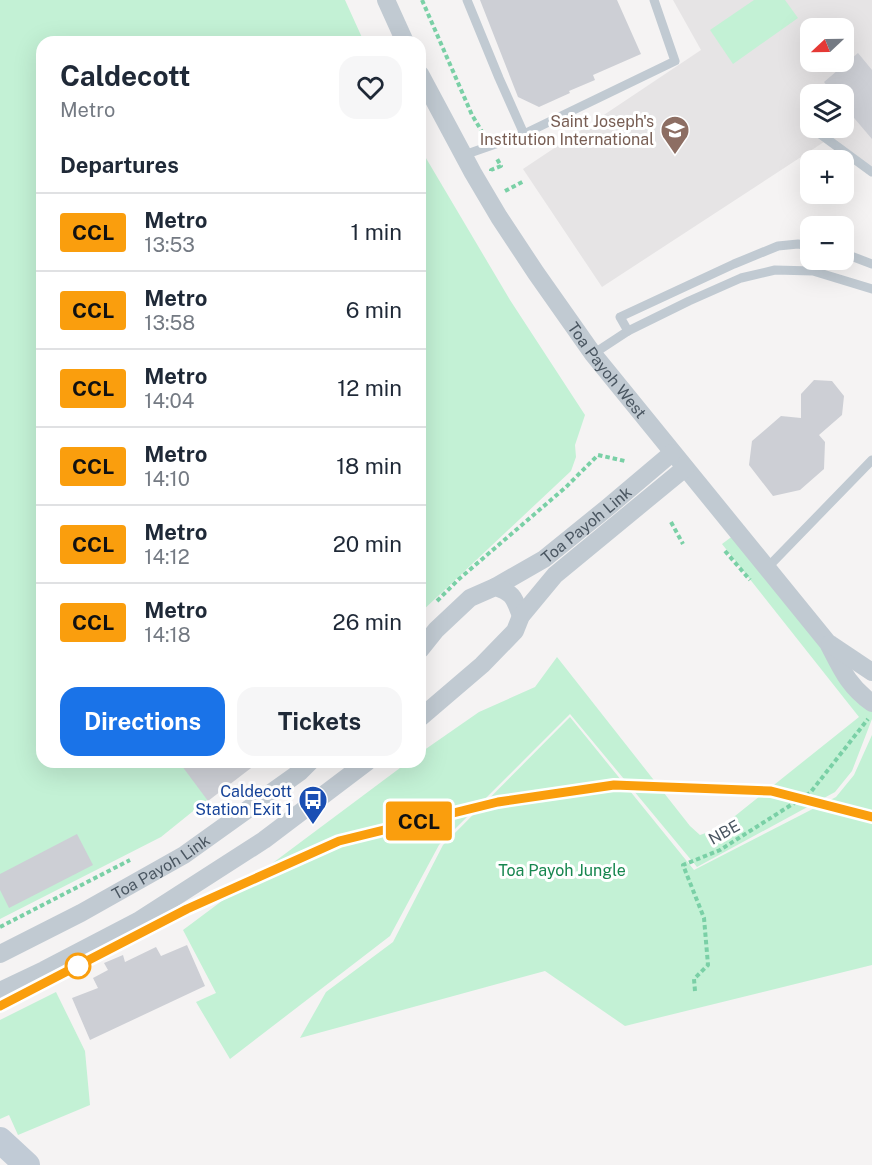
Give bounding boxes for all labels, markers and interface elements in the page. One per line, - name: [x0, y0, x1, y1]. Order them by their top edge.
- north arrow: [800, 18, 854, 72]
- map controls: [800, 18, 854, 270]
- button: heart: [339, 56, 402, 119]
- text: Caldecott: [60, 59, 190, 92]
- button: layers: [800, 84, 854, 138]
- text: Metro: [60, 98, 115, 122]
- place label: Saint Joseph's Institution International: [480, 112, 654, 149]
- school or university icon: Saint Joseph's Institution International: [659, 114, 691, 156]
- button: +: [800, 150, 854, 204]
- text: Departures: [60, 152, 179, 178]
- text: Metro: [144, 207, 207, 233]
- button: −: [800, 216, 854, 270]
- text: 1 min: [350, 219, 402, 245]
- text: CCL: [72, 220, 114, 245]
- text: 13:53: [144, 233, 195, 257]
- text: Metro: [144, 285, 207, 311]
- text: 6 min: [346, 297, 402, 323]
- text: CCL: [72, 298, 114, 323]
- text: 13:58: [144, 311, 195, 335]
- street label: Toa Payoh West: [564, 319, 650, 422]
- text: Metro: [144, 363, 207, 389]
- text: 12 min: [337, 375, 402, 401]
- text: CCL: [72, 376, 114, 401]
- text: 14:04: [144, 389, 194, 413]
- text: Metro: [144, 441, 207, 467]
- text: 18 min: [336, 453, 402, 479]
- text: CCL: [72, 454, 114, 479]
- text: 14:10: [144, 467, 190, 491]
- street label: Toa Payoh Link: [538, 482, 636, 567]
- text: Metro: [144, 519, 207, 545]
- text: 20 min: [333, 531, 402, 557]
- text: CCL: [72, 532, 114, 557]
- text: 14:12: [144, 545, 190, 569]
- text: Metro: [144, 597, 207, 623]
- text: 26 min: [333, 609, 402, 635]
- text: CCL: [72, 610, 114, 635]
- text: 14:18: [144, 623, 191, 647]
- button: Directions: [60, 687, 225, 756]
- button: Tickets: [237, 687, 402, 756]
- place label: Caldecott Station Exit 1: [195, 782, 292, 819]
- bus stop icon: Caldecott Station Exit 1: [297, 784, 329, 826]
- line badge: CCL: [384, 802, 454, 840]
- text: CCL: [398, 809, 440, 834]
- street label: NBE: [705, 816, 743, 849]
- street label: Toa Payoh Link: [109, 831, 214, 904]
- park label: Toa Payoh Jungle: [498, 861, 626, 880]
- unlabelled marker: [65, 953, 91, 979]

